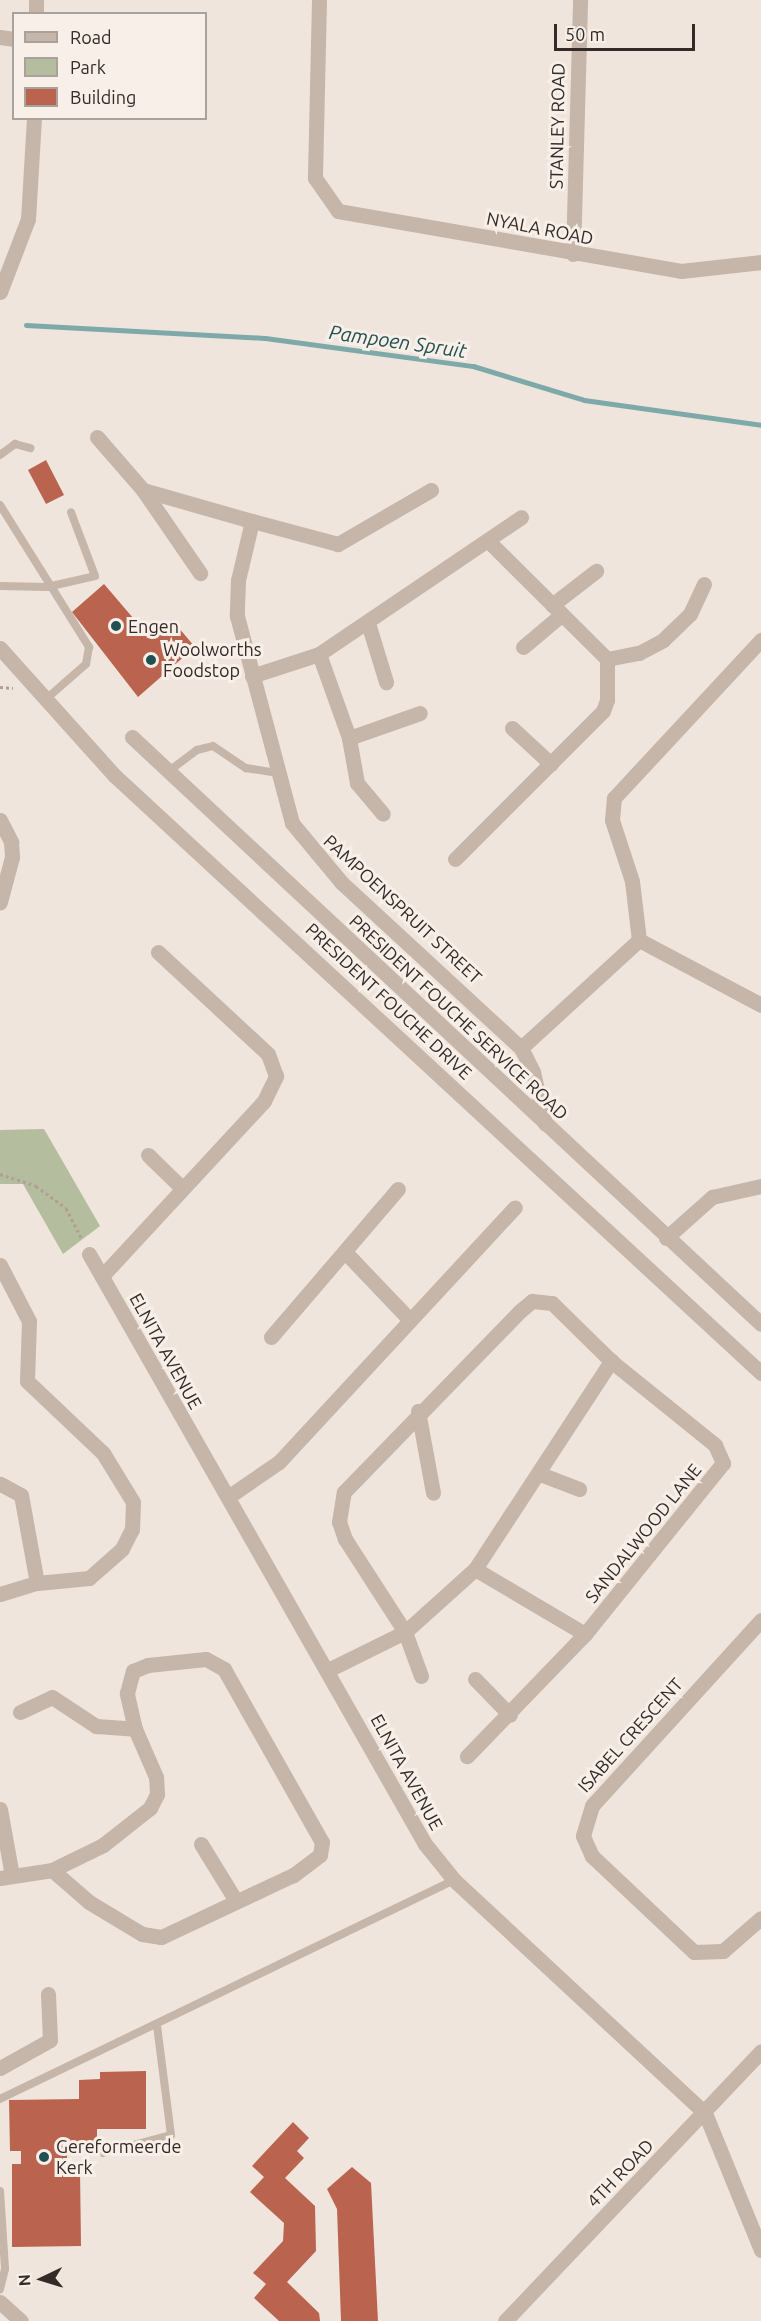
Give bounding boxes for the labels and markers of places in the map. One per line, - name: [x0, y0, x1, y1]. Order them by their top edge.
- place label: Engen: [128, 615, 179, 637]
- marker: Engen: [109, 619, 123, 633]
- place label: Woolworths Foodstop: [163, 639, 262, 682]
- marker: Woolworths Foodstop: [144, 653, 158, 667]
- place label: Gereformeerde Kerk: [56, 2136, 181, 2178]
- marker: Gereformeerde Kerk: [37, 2150, 51, 2164]

